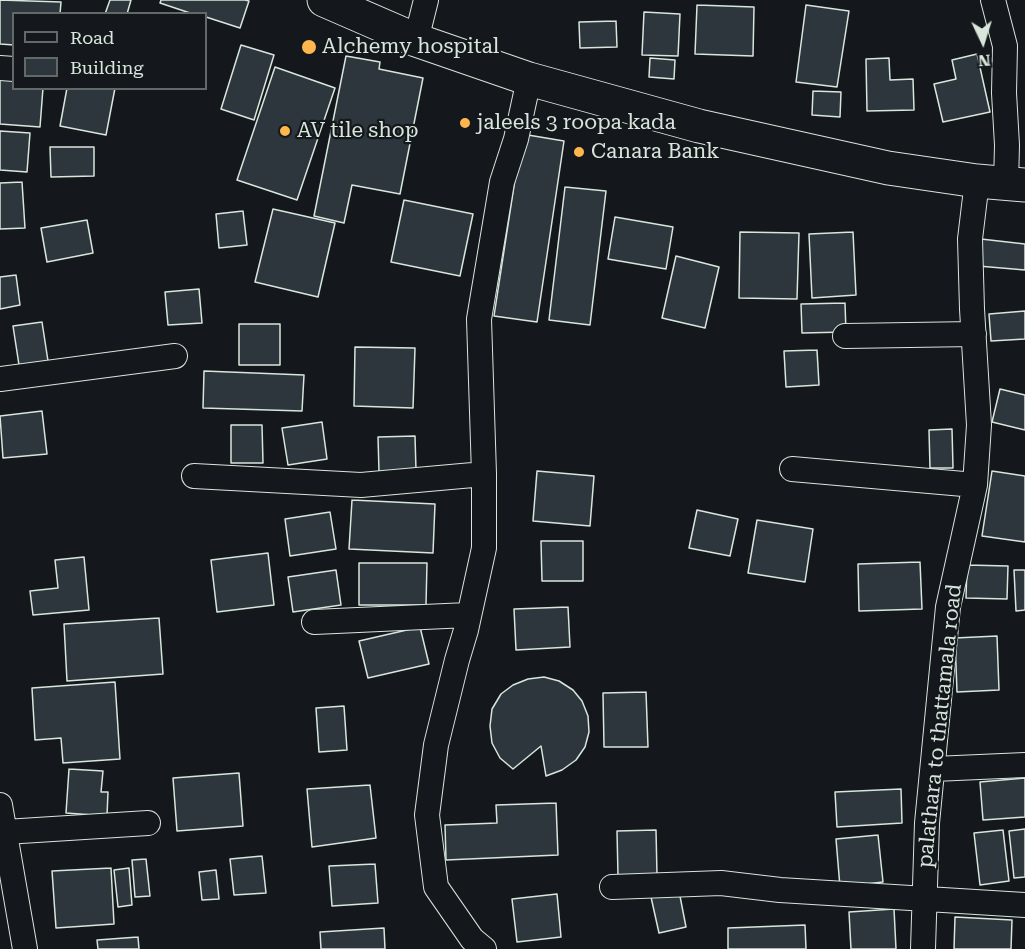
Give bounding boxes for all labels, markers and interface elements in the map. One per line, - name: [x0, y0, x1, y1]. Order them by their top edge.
- legend: [12, 12, 207, 90]
- north arrow: [953, 12, 1013, 72]
- text: Road: [70, 27, 114, 48]
- place label: Alchemy hospital: [322, 34, 499, 60]
- marker: Alchemy hospital: [300, 38, 318, 56]
- text: N: [977, 51, 991, 70]
- text: Building: [70, 57, 144, 78]
- place label: jaleels 3 roopa kada: [477, 110, 676, 136]
- marker: jaleels 3 roopa kada: [458, 116, 472, 130]
- place label: AV tile shop: [297, 118, 418, 144]
- marker: AV tile shop: [278, 124, 292, 138]
- place label: Canara Bank: [591, 139, 719, 165]
- marker: Canara Bank: [572, 145, 586, 159]
- street label: palathara to thattamala road: [913, 583, 967, 869]

